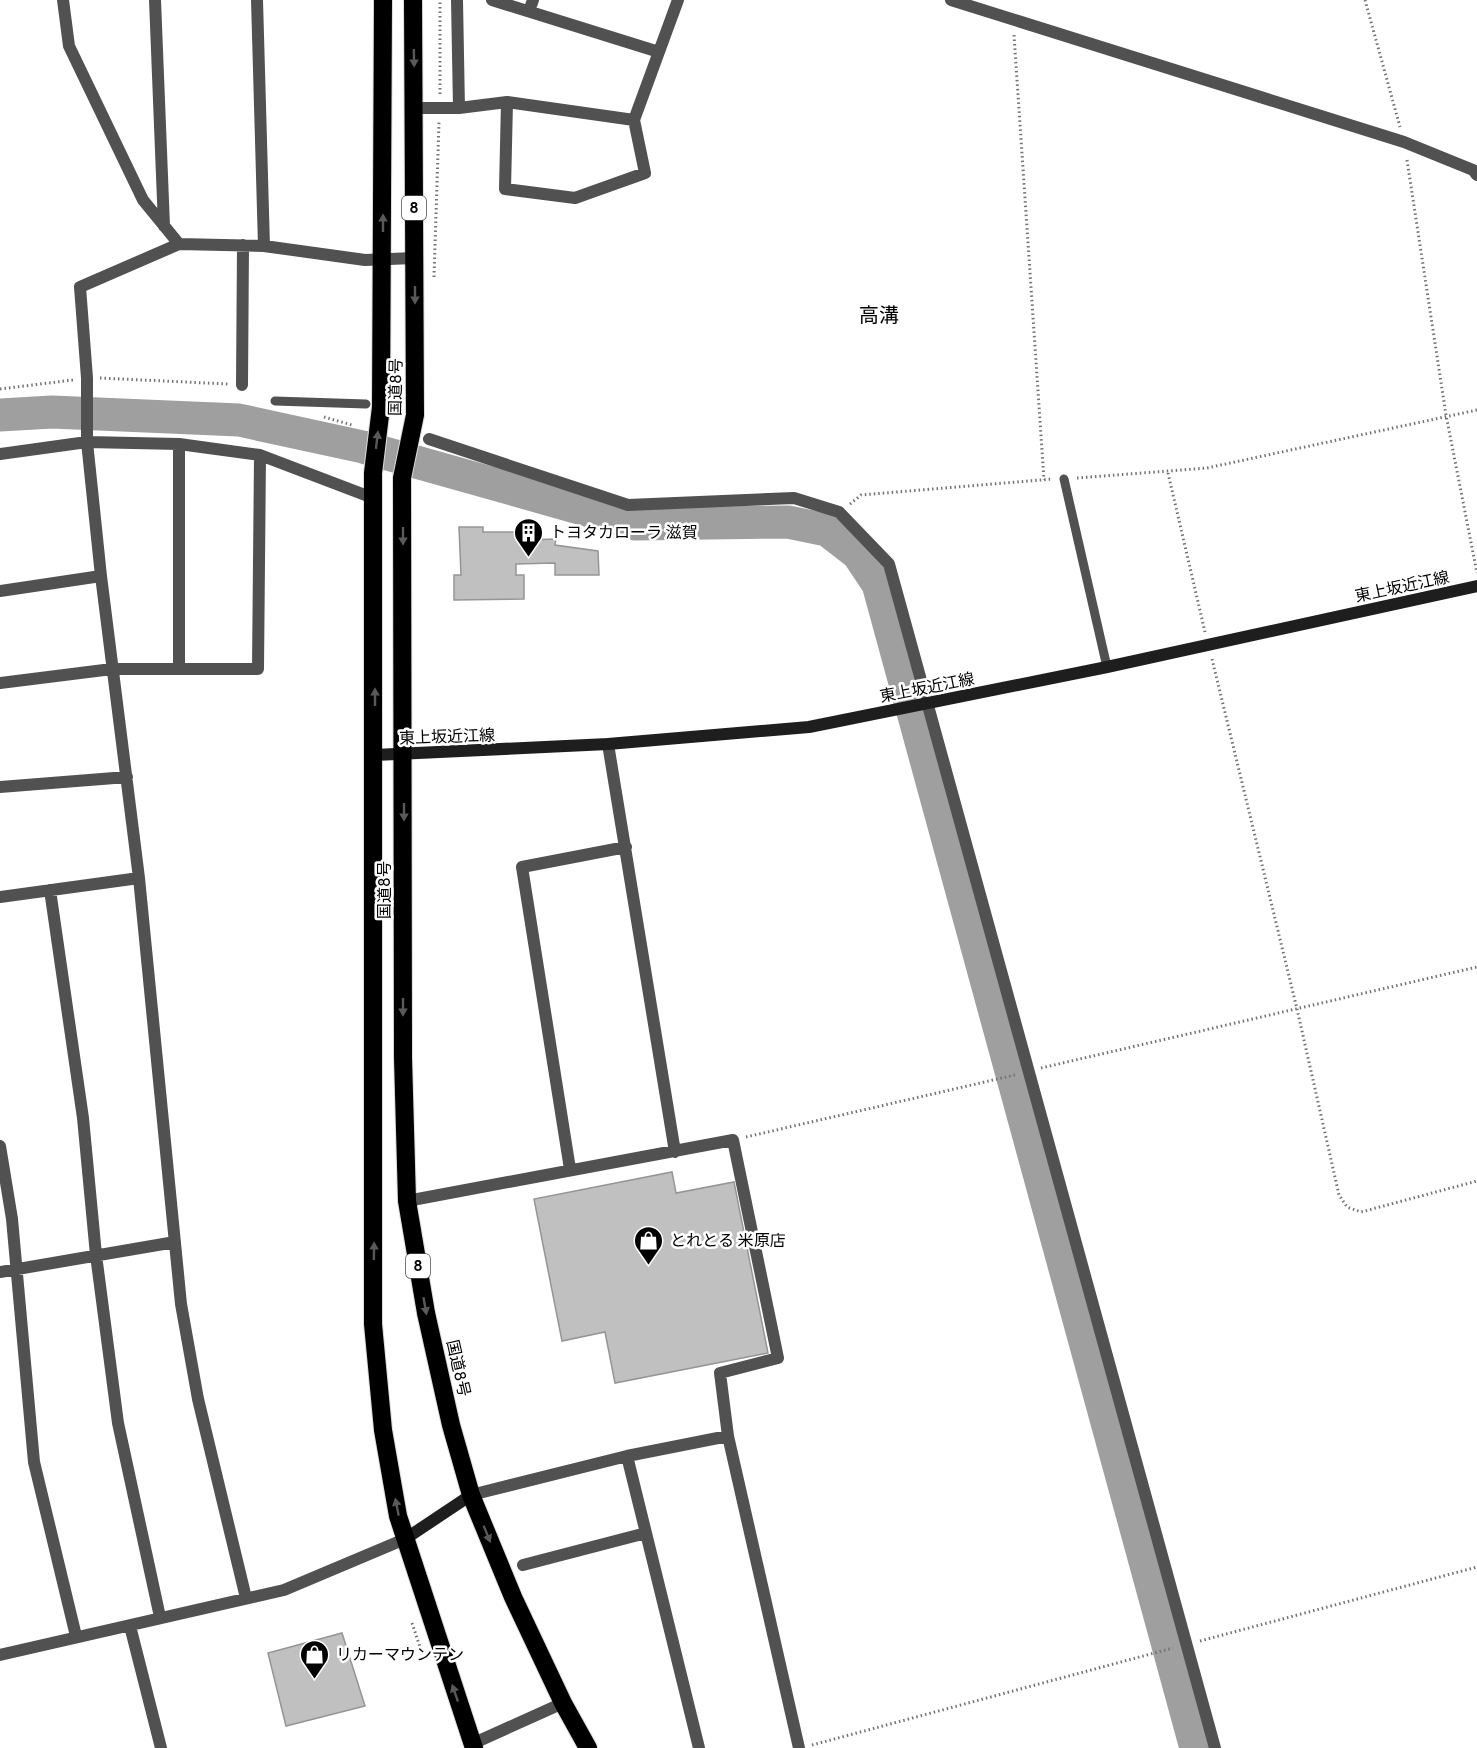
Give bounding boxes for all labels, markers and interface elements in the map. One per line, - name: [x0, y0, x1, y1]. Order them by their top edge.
- one-way arrow: [409, 49, 418, 68]
- road number: 8: [402, 196, 426, 220]
- one-way arrow: [378, 213, 388, 232]
- one-way arrow: [410, 286, 420, 305]
- district label: 高溝: [859, 304, 899, 330]
- street label: 国道8号: [386, 358, 408, 416]
- one-way arrow: [373, 431, 382, 450]
- building icon: トヨタカローラ 滋賀: [513, 516, 545, 558]
- place label: トヨタカローラ 滋賀: [550, 524, 698, 544]
- one-way arrow: [398, 527, 408, 546]
- street label: 東上坂近江線: [1353, 568, 1451, 608]
- street label: 東上坂近江線: [878, 670, 976, 708]
- one-way arrow: [370, 687, 380, 706]
- street label: 東上坂近江線: [399, 726, 495, 750]
- one-way arrow: [399, 803, 409, 822]
- street label: 国道8号: [376, 861, 396, 919]
- one-way arrow: [398, 998, 408, 1017]
- shop icon: とれとる 米原店: [633, 1224, 665, 1266]
- place label: とれとる 米原店: [670, 1232, 786, 1252]
- one-way arrow: [369, 1241, 379, 1260]
- road number: 8: [406, 1254, 430, 1278]
- one-way arrow: [421, 1296, 430, 1315]
- street label: 国道8号: [441, 1338, 473, 1399]
- one-way arrow: [392, 1497, 401, 1516]
- one-way arrow: [483, 1525, 492, 1543]
- shop icon: リカーマウンテン: [299, 1638, 331, 1680]
- place label: リカーマウンテン: [336, 1646, 464, 1666]
- one-way arrow: [450, 1684, 459, 1702]

